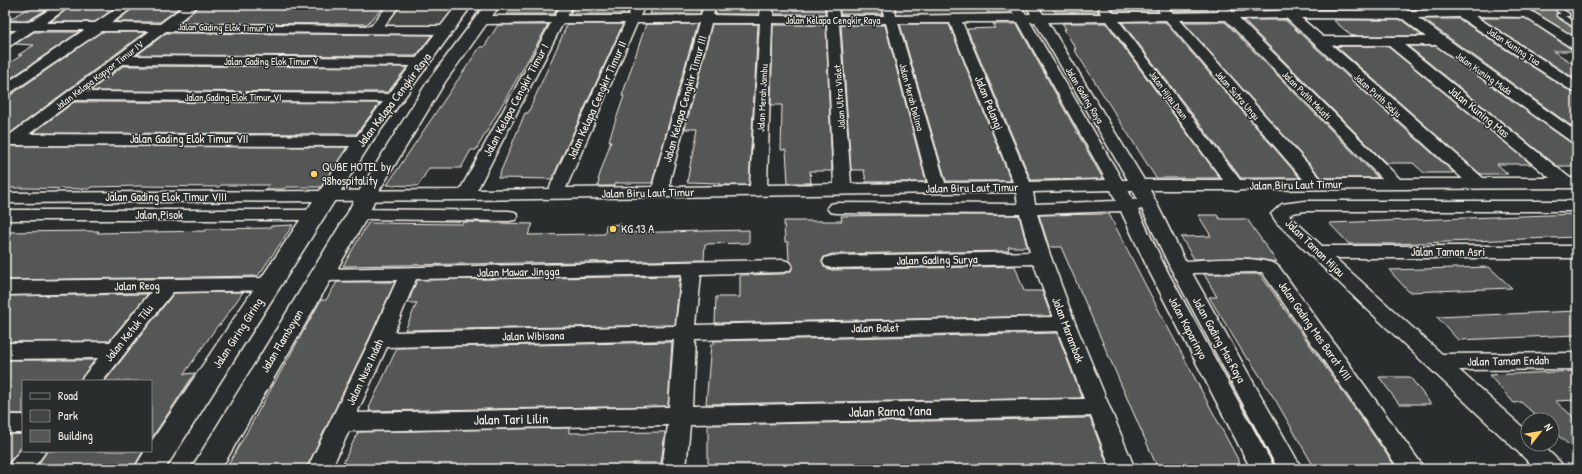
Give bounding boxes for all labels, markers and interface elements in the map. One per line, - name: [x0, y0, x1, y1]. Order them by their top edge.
- street label: Jalan Kelapa Cengkir Raya: [786, 14, 881, 27]
- street label: Jalan Gading Elok Timur IV: [178, 20, 275, 35]
- street label: Jalan Kuning Tua: [1485, 24, 1543, 68]
- street label: Jalan Kelapa Cengkir Timur III: [658, 34, 711, 164]
- street label: Jalan Kelapa Kopyor Timur IV: [53, 38, 146, 113]
- street label: Jalan Kelapa Cengkir Timur II: [563, 38, 630, 162]
- street label: Jalan Kelapa Cengkir Timur I: [479, 40, 553, 159]
- street label: Jalan Kelapa Cengkir Raya: [353, 49, 435, 150]
- street label: Jalan Kuning Muda: [1453, 49, 1515, 98]
- street label: Jalan Gading Elok Timur V: [224, 55, 318, 68]
- street label: Jalan Merah Delima: [896, 62, 927, 132]
- street label: Jalan Merah Jambu: [754, 64, 771, 132]
- street label: Jalan Ultra Violet: [831, 64, 848, 130]
- street label: Jalan Gading Raya: [1063, 65, 1107, 126]
- street label: Jalan Hijau Daun: [1146, 68, 1191, 123]
- street label: Jalan Sutra Ungu: [1213, 68, 1263, 123]
- street label: Jalan Putih Melati: [1279, 68, 1334, 123]
- street label: Jalan Putih Salju: [1351, 71, 1404, 120]
- street label: Jalan Pelangi: [971, 73, 1008, 132]
- street label: Jalan Kuning Mas: [1445, 82, 1514, 142]
- street label: Jalan Gading Elok Timur VI: [185, 91, 281, 104]
- street label: Jalan Gading Elok Timur VII: [130, 130, 248, 147]
- place label: QUBE HOTEL by 98hospitality: [322, 158, 391, 189]
- marker: QUBE HOTEL by 98hospitality: [309, 169, 319, 179]
- street label: Jalan Biru Laut Timur: [1249, 175, 1343, 194]
- street label: Jalan Biru Laut Timur: [925, 178, 1019, 197]
- street label: Jalan Biru Laut Timur: [601, 183, 695, 202]
- street label: Jalan Gading Elok Timur VIII: [105, 188, 227, 205]
- street label: Jalan Pisok: [135, 206, 183, 223]
- street label: Jalan Taman Hijau: [1282, 215, 1349, 281]
- place label: KG 13 A: [621, 220, 654, 237]
- marker: KG 13 A: [608, 224, 618, 234]
- street label: Jalan Taman Asri: [1411, 243, 1485, 260]
- street label: Jalan Gading Surya: [896, 250, 978, 269]
- street label: Jalan Mawar Jingga: [477, 262, 560, 281]
- street label: Jalan Reog: [114, 277, 160, 294]
- street label: Jalan Gading Mas Barat VIII: [1275, 278, 1356, 384]
- street label: Jalan Kaparinyo: [1165, 293, 1212, 362]
- street label: Jalan Giring Giring: [208, 294, 267, 371]
- street label: Jalan Marambak: [1048, 294, 1089, 365]
- street label: Jalan Gading Mas Raya: [1189, 294, 1250, 386]
- street label: Jalan Ketuk Tilu: [100, 300, 157, 365]
- street label: Jalan Flamboyan: [256, 306, 307, 375]
- street label: Jalan Balet: [851, 319, 900, 336]
- street label: Jalan Wibisana: [502, 326, 565, 345]
- street label: Jalan Nusa Indah: [342, 336, 387, 408]
- street label: Jalan Taman Endah: [1467, 351, 1549, 370]
- legend: [22, 380, 152, 452]
- text: Road: [58, 387, 78, 404]
- street label: Jalan Rama Yana: [848, 400, 932, 421]
- text: Park: [58, 407, 78, 424]
- street label: Jalan Tari Lilin: [473, 408, 549, 429]
- north arrow: [1520, 412, 1560, 452]
- text: N: [1541, 421, 1556, 433]
- text: Building: [58, 427, 93, 444]

